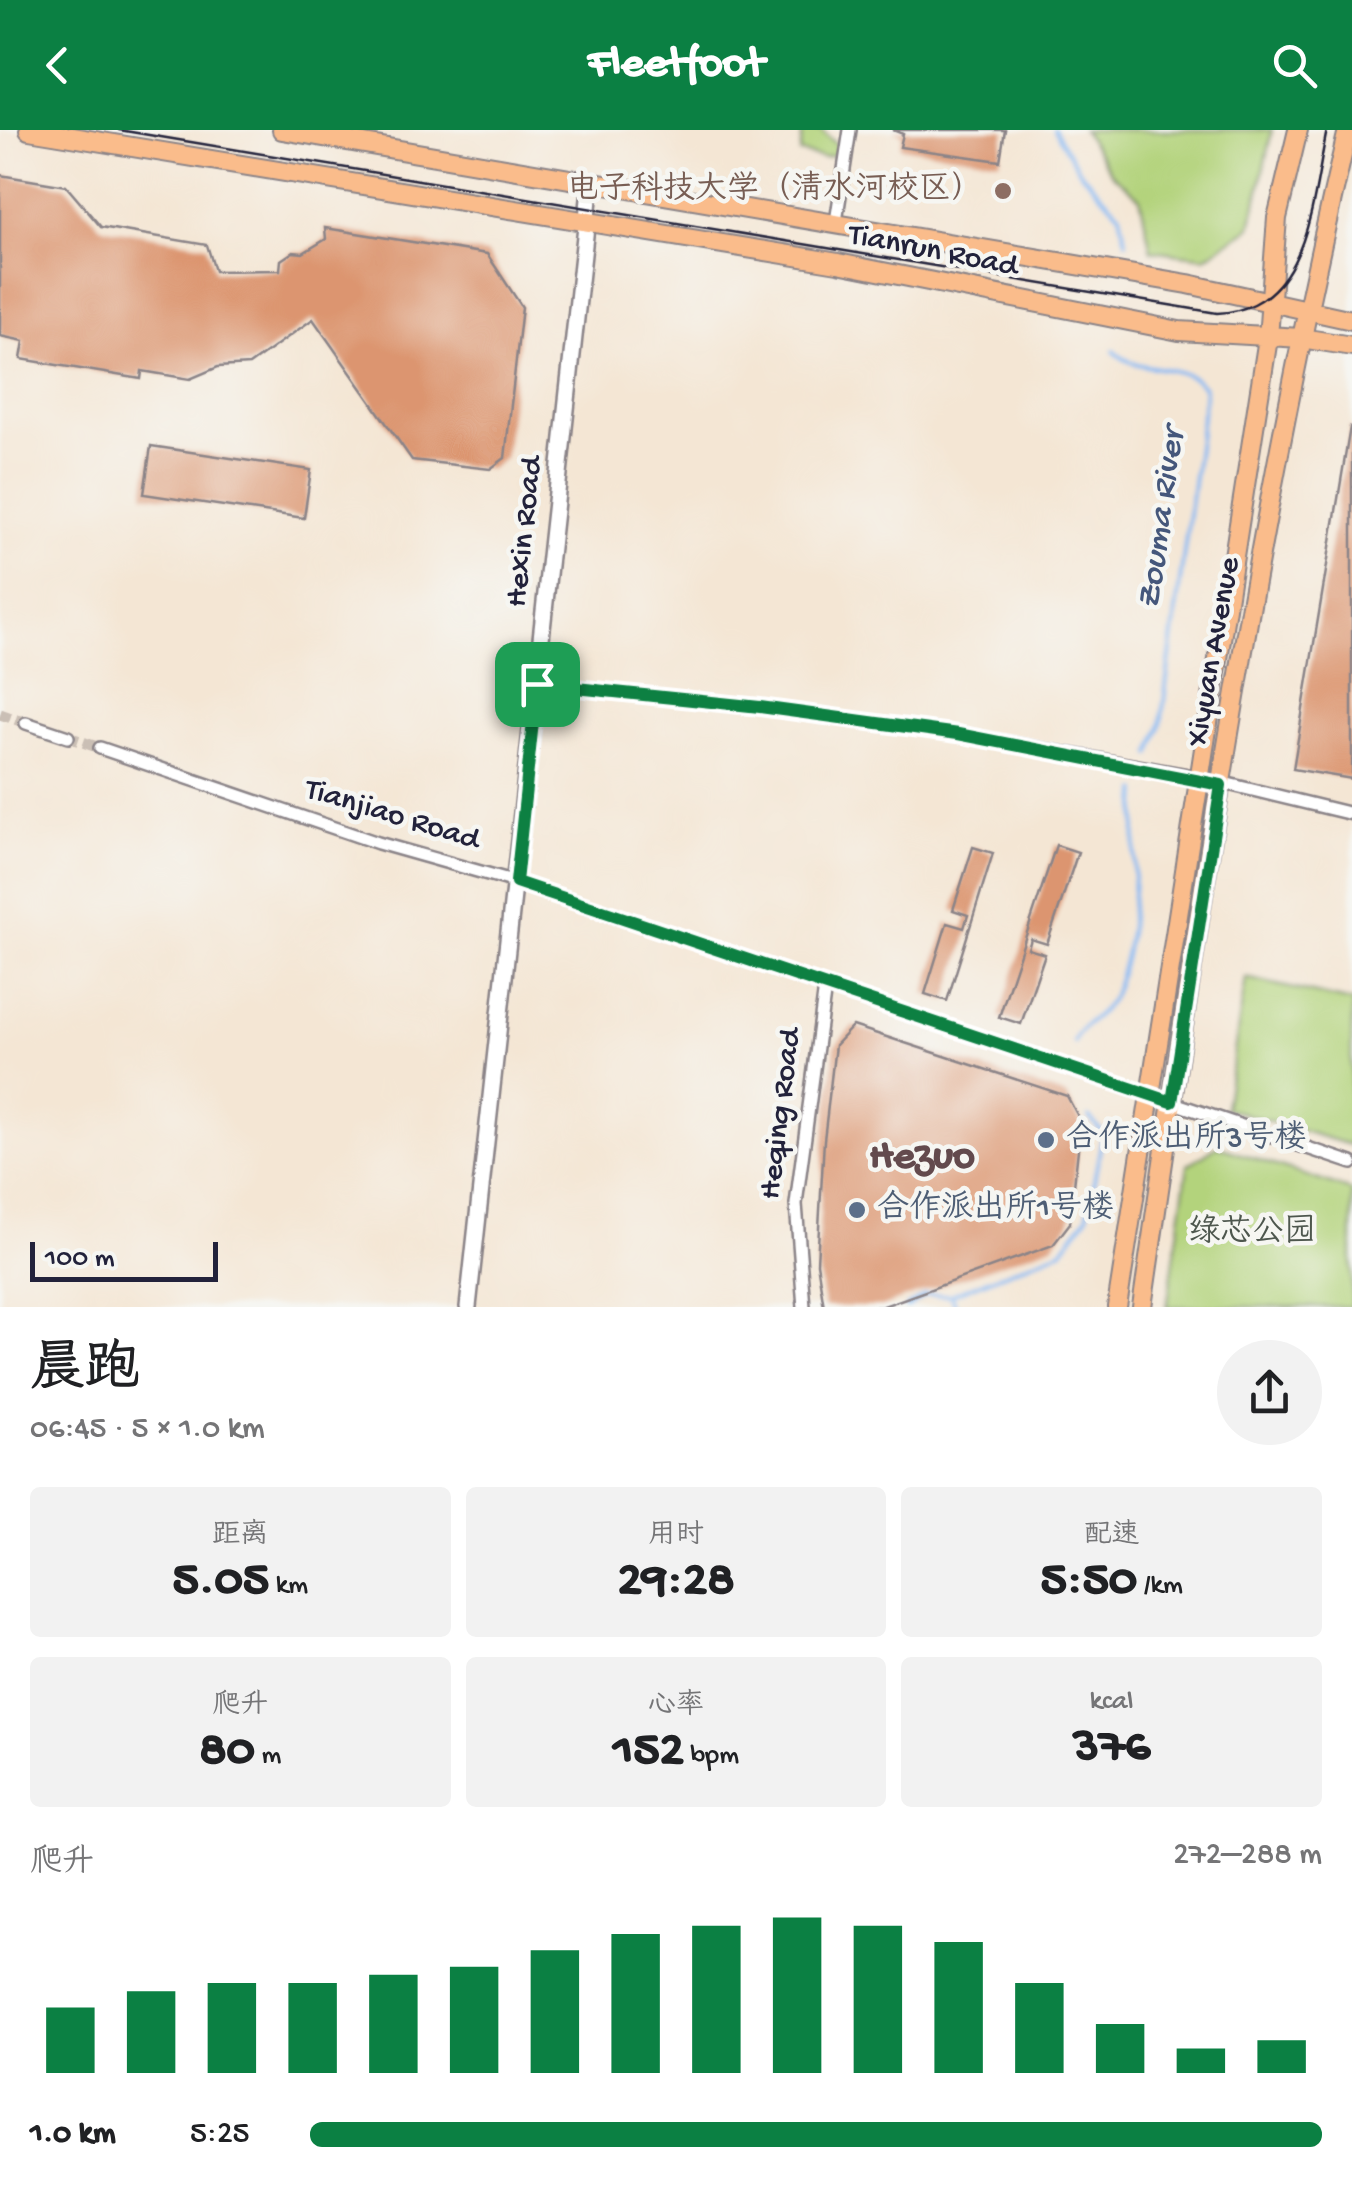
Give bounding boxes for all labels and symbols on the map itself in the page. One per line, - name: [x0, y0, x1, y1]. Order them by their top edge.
- place label: 电子科技大学（清水河校区）: [567, 170, 983, 210]
- marker: 电子科技大学（清水河校区）: [992, 180, 1014, 202]
- street label: Tianrun Road: [843, 217, 1023, 287]
- water label: Zouma River: [1130, 420, 1197, 612]
- street label: Hexin Road: [499, 453, 553, 609]
- street label: Xiyuan Avenue: [1179, 554, 1250, 751]
- pin: [495, 642, 580, 727]
- street label: Tianjiao Road: [298, 771, 486, 861]
- street label: Heqing Road: [753, 1024, 812, 1202]
- place label: 合作派出所3号楼: [1066, 1119, 1307, 1159]
- marker: 合作派出所3号楼: [1035, 1129, 1057, 1151]
- district label: Hezuo: [869, 1134, 975, 1183]
- place label: 合作派出所1号楼: [877, 1189, 1114, 1229]
- marker: 合作派出所1号楼: [846, 1199, 868, 1221]
- park label: 绿芯公园: [1188, 1214, 1316, 1253]
- scale bar: [30, 1237, 218, 1282]

